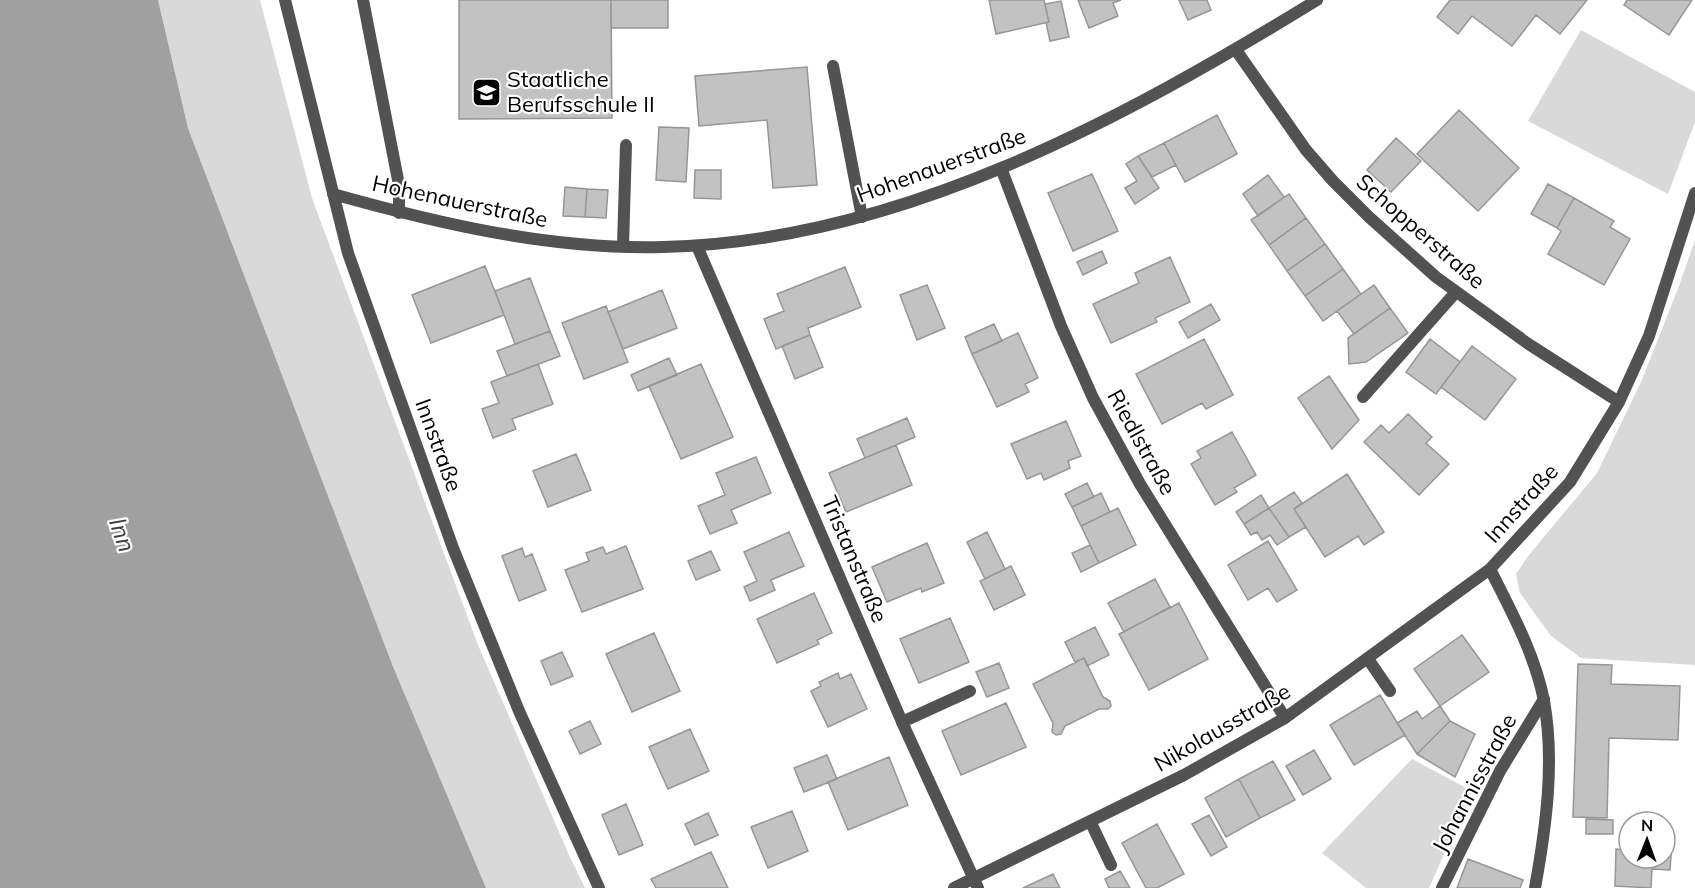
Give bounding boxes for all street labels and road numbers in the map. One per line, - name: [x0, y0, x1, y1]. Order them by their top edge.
- street label: Hohenauerstraße: [852, 121, 1030, 209]
- street label: Schopperstraße: [1351, 167, 1491, 295]
- street label: Hohenauerstraße: [370, 169, 550, 233]
- street label: Riedlstraße: [1102, 384, 1182, 500]
- street label: Innstraße: [409, 395, 469, 495]
- street label: Innstraße: [1478, 458, 1564, 548]
- street label: Tristanstraße: [816, 491, 894, 627]
- street label: Nikolausstraße: [1149, 677, 1295, 777]
- street label: Johannisstraße: [1426, 709, 1522, 857]

